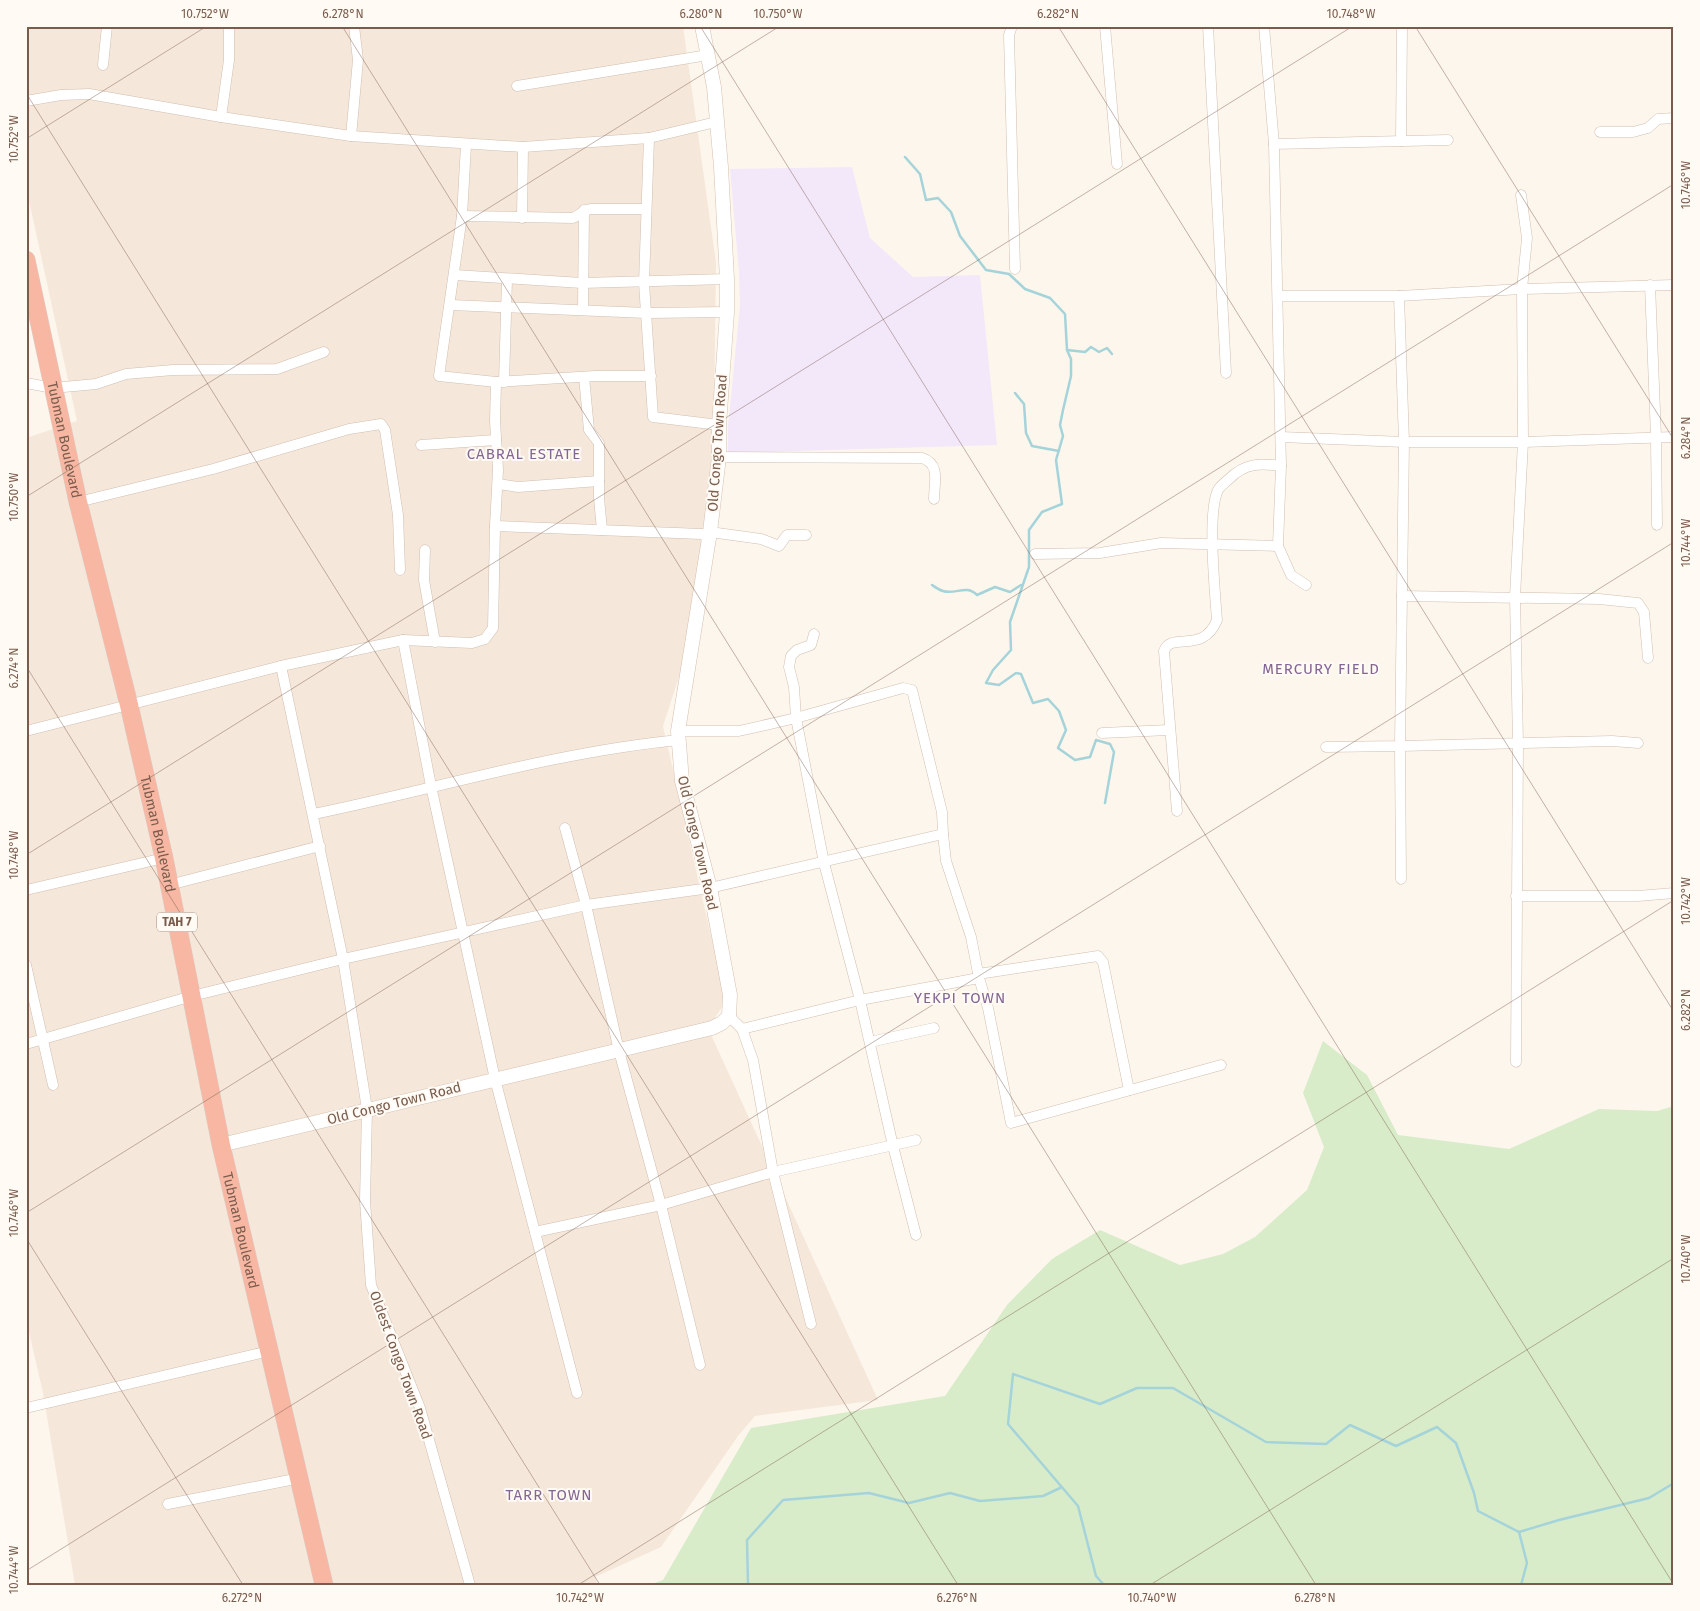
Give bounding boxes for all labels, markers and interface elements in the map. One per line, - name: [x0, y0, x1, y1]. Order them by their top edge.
- text: 10.752°W: [181, 7, 229, 21]
- text: 6.278°N: [322, 7, 364, 21]
- text: 6.280°N: [680, 7, 723, 21]
- text: 10.750°W: [754, 7, 802, 21]
- text: 6.282°N: [1037, 7, 1079, 21]
- text: 10.748°W: [1327, 7, 1375, 21]
- text: 10.752°W: [7, 115, 21, 163]
- text: 10.746°W: [1679, 161, 1693, 209]
- street label: Old Congo Town Road: [704, 374, 731, 512]
- street label: Tubman Boulevard: [43, 380, 85, 500]
- text: 6.284°N: [1679, 417, 1693, 459]
- district label: CABRAL ESTATE: [467, 445, 581, 463]
- text: 10.750°W: [7, 473, 21, 521]
- text: 10.744°W: [1679, 519, 1693, 567]
- text: 6.274°N: [7, 648, 21, 688]
- district label: MERCURY FIELD: [1262, 660, 1380, 678]
- street label: Tubman Boulevard: [136, 774, 179, 894]
- street label: Old Congo Town Road: [674, 774, 721, 912]
- text: 10.748°W: [7, 831, 21, 879]
- text: 10.742°W: [1679, 877, 1693, 925]
- road number: TAH 7: [157, 912, 197, 932]
- district label: YEKPI TOWN: [914, 989, 1006, 1007]
- text: 6.282°N: [1679, 989, 1693, 1031]
- street label: Old Congo Town Road: [325, 1079, 463, 1128]
- street label: Tubman Boulevard: [219, 1171, 262, 1290]
- text: 10.746°W: [7, 1189, 21, 1237]
- text: 10.740°W: [1679, 1234, 1693, 1283]
- street label: Oldest Congo Town Road: [366, 1289, 435, 1442]
- district label: TARR TOWN: [506, 1486, 592, 1504]
- text: 10.744°W: [7, 1546, 21, 1594]
- text: 6.272°N: [222, 1591, 262, 1605]
- text: 10.742°W: [556, 1591, 604, 1605]
- text: 6.276°N: [937, 1591, 977, 1605]
- text: 10.740°W: [1128, 1591, 1177, 1605]
- text: 6.278°N: [1294, 1591, 1336, 1605]

